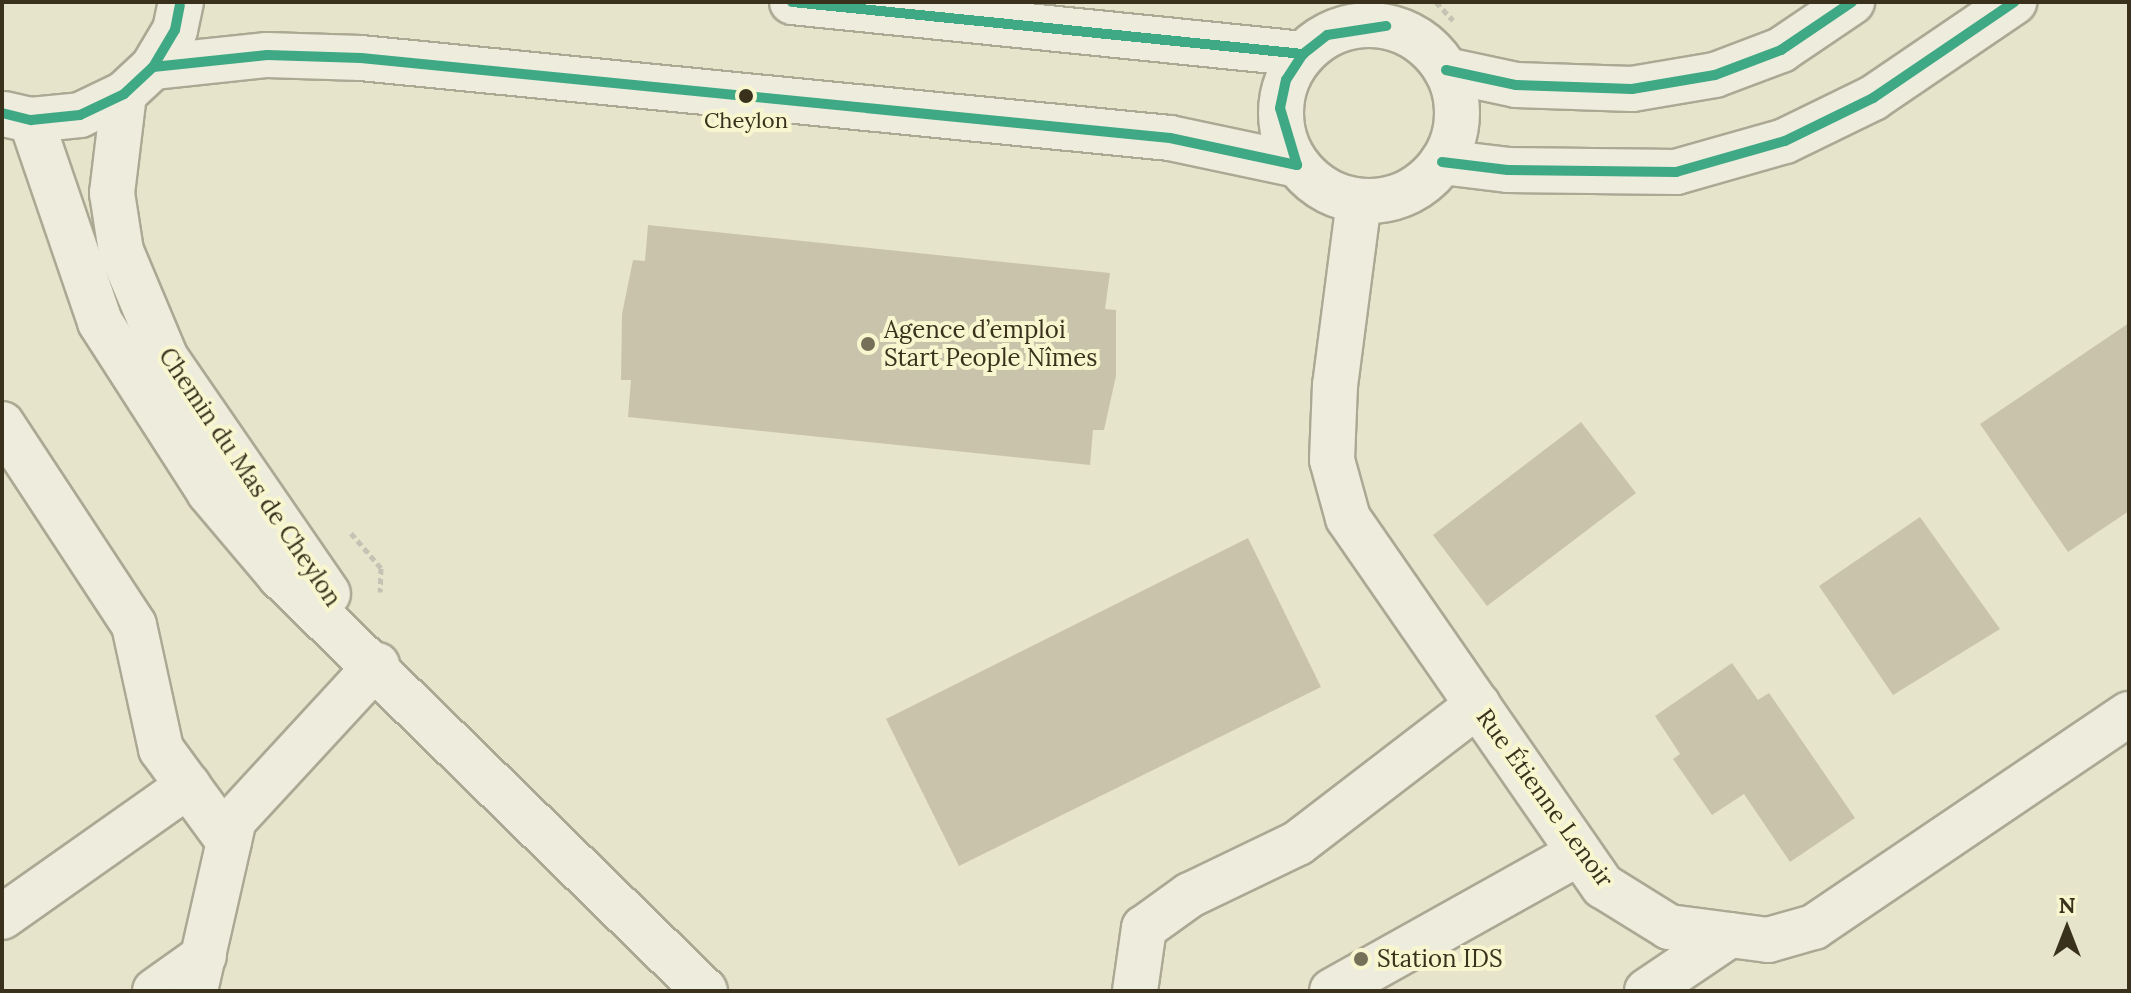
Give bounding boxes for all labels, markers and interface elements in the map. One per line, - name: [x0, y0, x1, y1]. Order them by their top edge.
- marker: Cheylon: [738, 88, 754, 104]
- place label: Cheylon: [704, 108, 788, 134]
- place label: Agence d’emploi Start People Nîmes: [884, 316, 1097, 372]
- marker: Agence d’emploi Start People Nîmes: [859, 335, 877, 353]
- street label: Chemin du Mas de Cheylon: [153, 342, 347, 612]
- street label: Rue Étienne Lenoir: [1471, 703, 1619, 893]
- north arrow: [2027, 889, 2107, 969]
- text: N: [2058, 891, 2076, 919]
- place label: Station IDS: [1377, 945, 1502, 973]
- marker: Station IDS: [1352, 950, 1370, 968]

